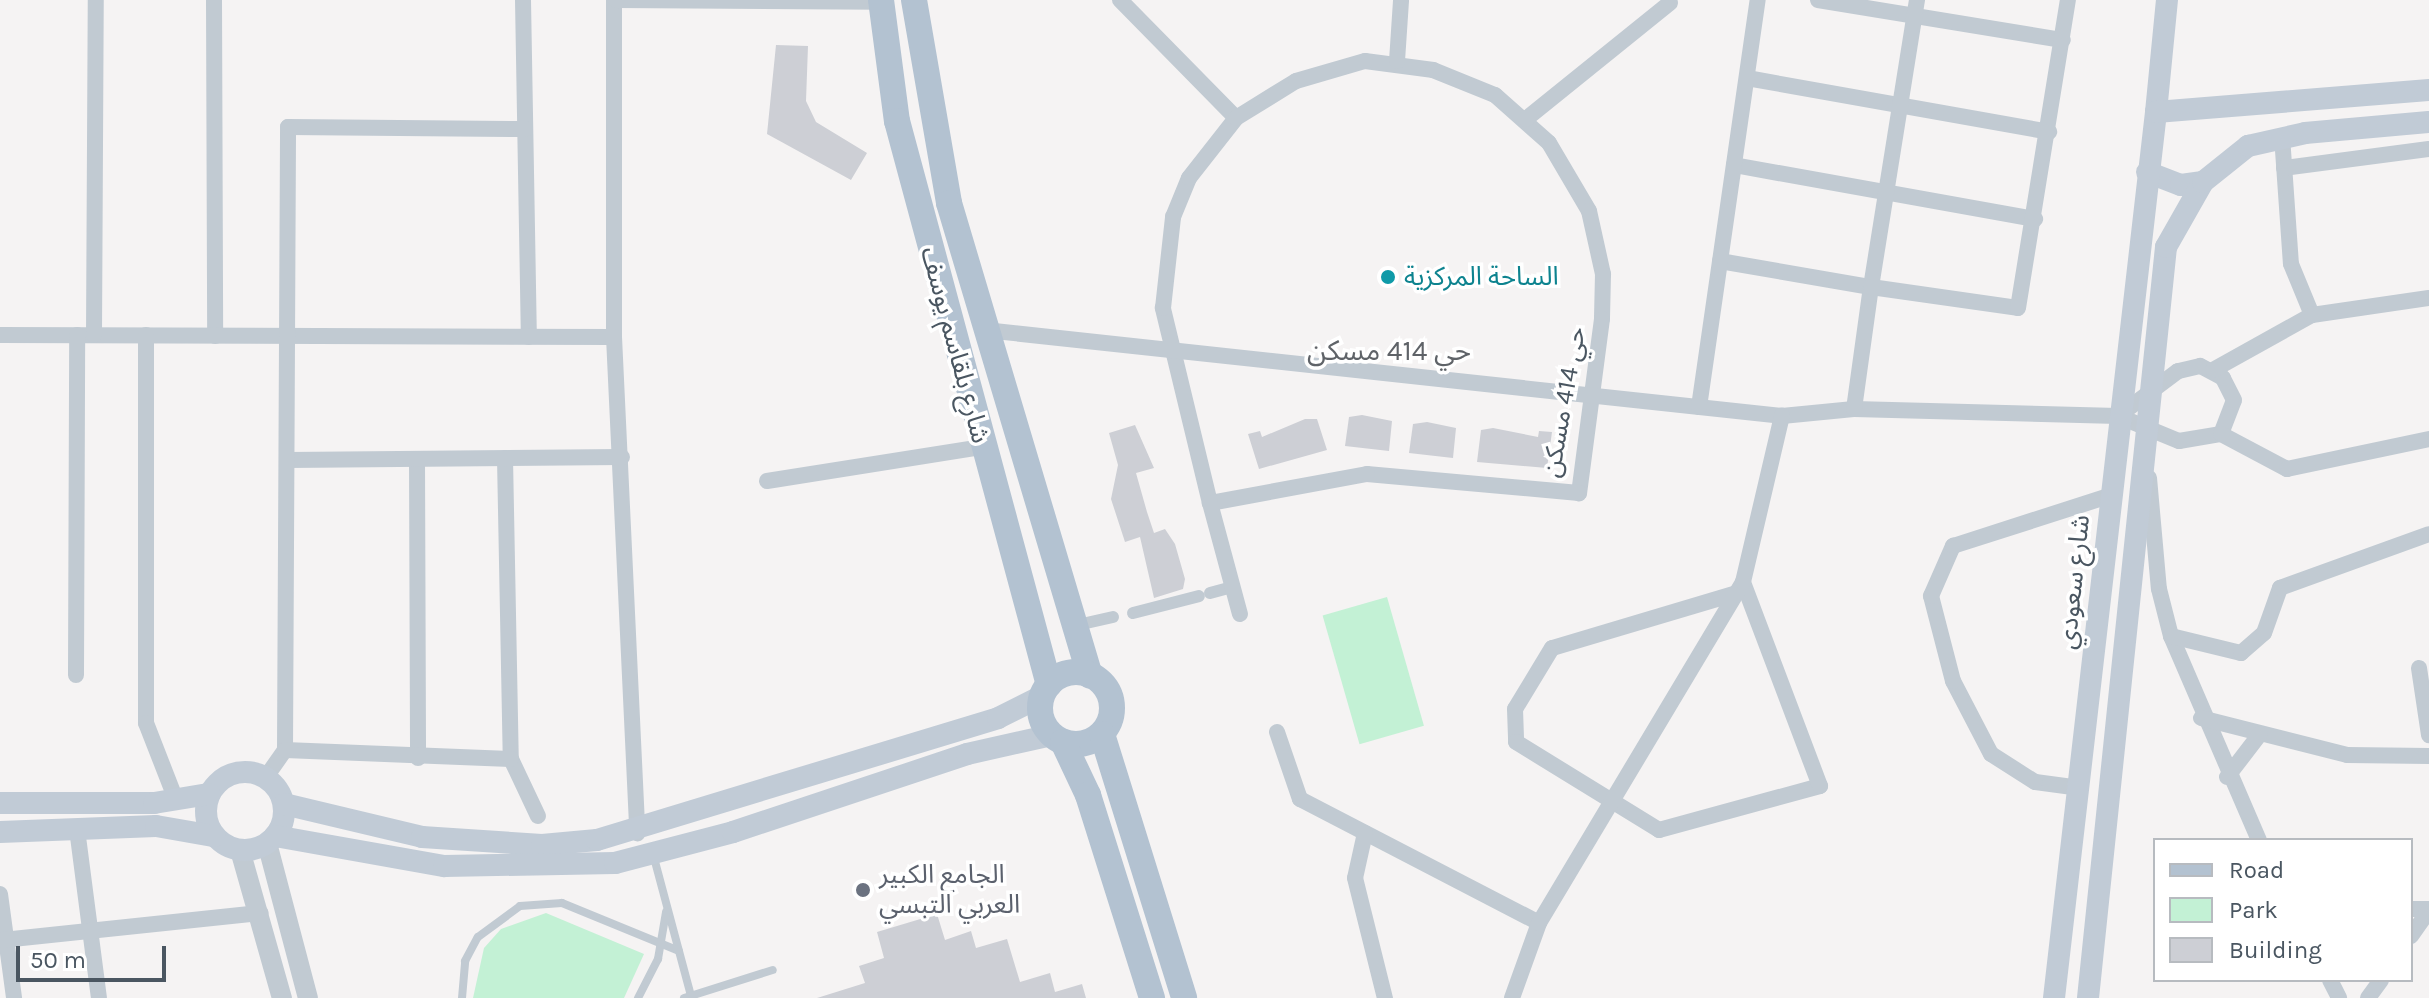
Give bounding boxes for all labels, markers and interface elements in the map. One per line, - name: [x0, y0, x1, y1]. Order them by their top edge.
- street label: شارع بلقاسم يوسف: [914, 243, 996, 447]
- place label: الساحة المركزية: [1404, 261, 1559, 293]
- marker: الساحة المركزية: [1379, 268, 1397, 286]
- street label: حي 414 مسكن: [1535, 324, 1593, 480]
- district label: حي 414 مسكن: [1307, 334, 1471, 368]
- street label: شارع سعودي: [2051, 513, 2097, 651]
- legend: [2153, 838, 2413, 982]
- text: Road: [2229, 856, 2284, 884]
- place label: الجامع الكبير العربي التبسي: [879, 859, 1020, 920]
- marker: الجامع الكبير العربي التبسي: [854, 881, 872, 899]
- text: Park: [2229, 896, 2278, 924]
- scale bar: [20, 930, 170, 980]
- text: Building: [2229, 936, 2322, 964]
- text: 50 m: [30, 946, 86, 974]

